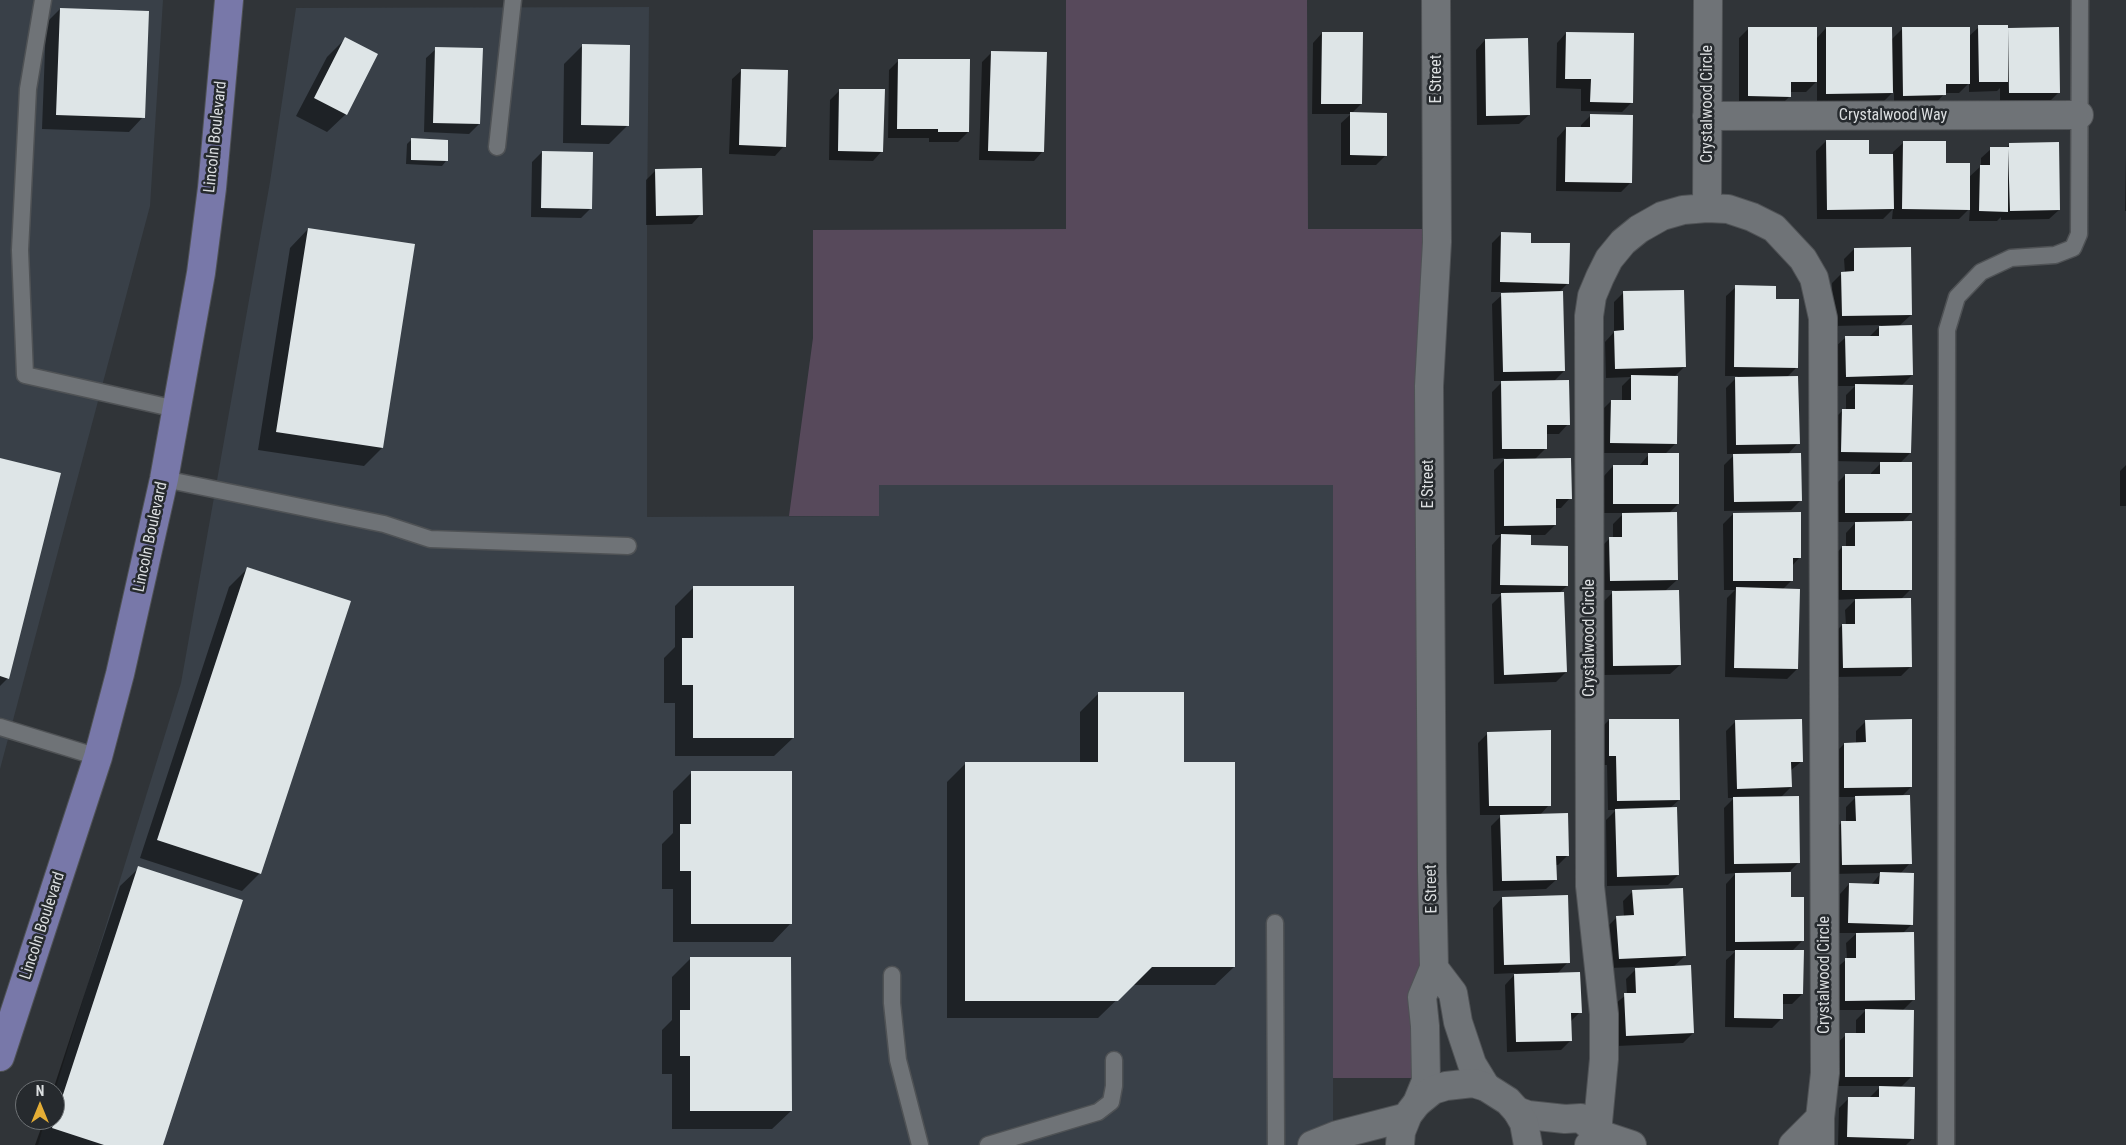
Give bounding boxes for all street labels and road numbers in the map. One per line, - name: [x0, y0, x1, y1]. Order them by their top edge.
- street label: Crystalwood Circle: [1698, 45, 1718, 163]
- street label: E Street: [1427, 54, 1447, 104]
- street label: Lincoln Boulevard: [201, 80, 231, 194]
- street label: Crystalwood Way: [1839, 106, 1947, 126]
- street label: E Street: [1419, 459, 1439, 509]
- street label: Lincoln Boulevard: [130, 480, 172, 594]
- street label: Crystalwood Circle: [1580, 579, 1600, 697]
- street label: E Street: [1422, 864, 1442, 914]
- street label: Lincoln Boulevard: [17, 870, 69, 982]
- street label: Crystalwood Circle: [1815, 916, 1835, 1034]

